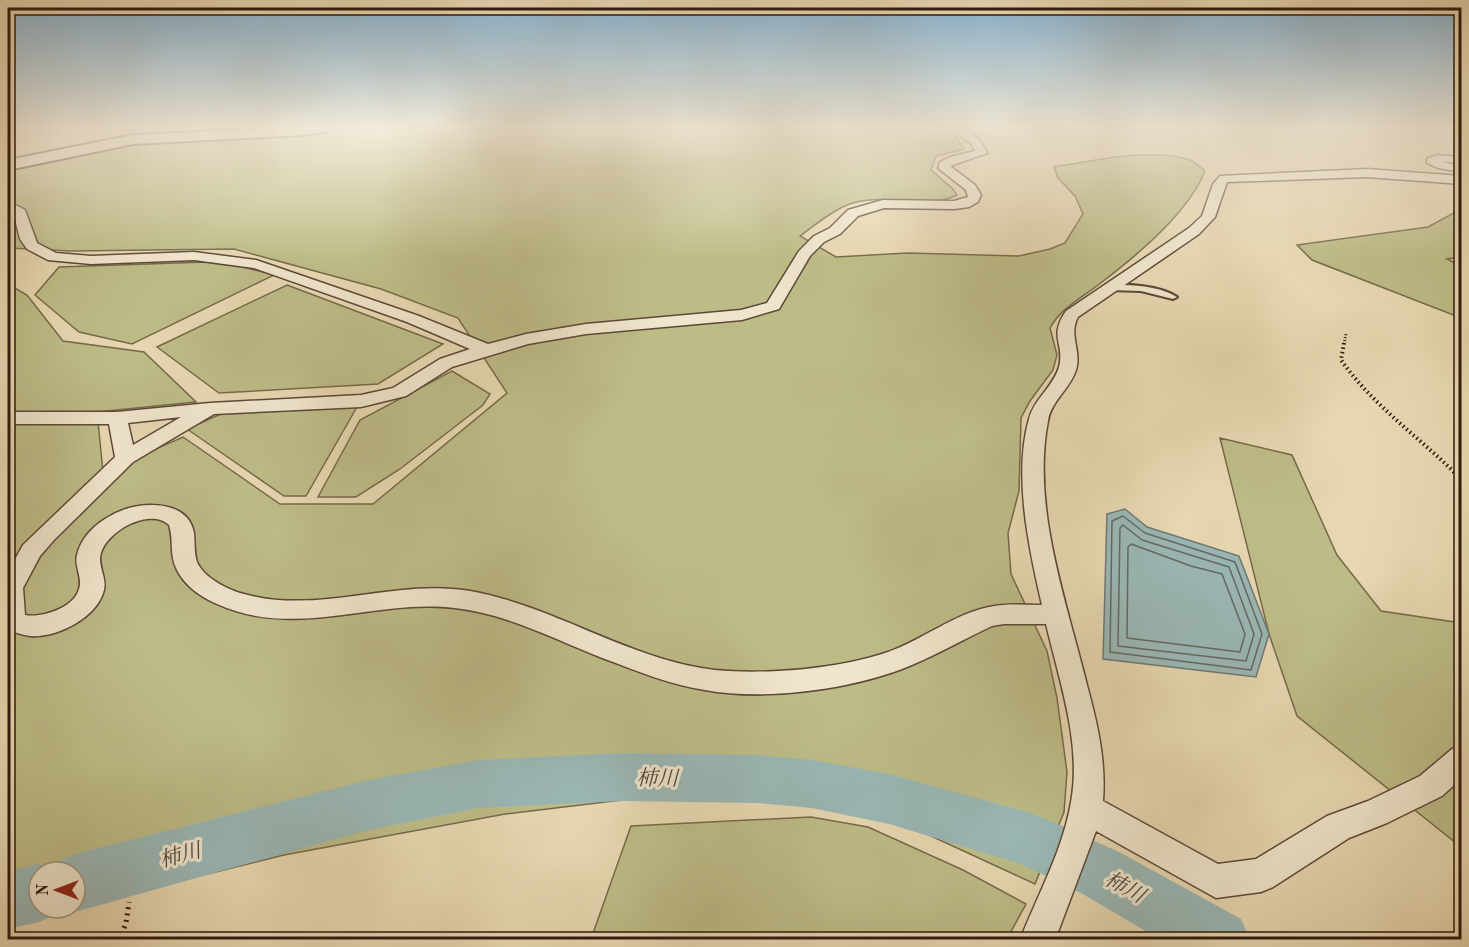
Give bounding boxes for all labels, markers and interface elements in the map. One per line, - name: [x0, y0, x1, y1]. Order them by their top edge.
- water label: 柿川: [636, 767, 680, 790]
- water label: 柿川: [157, 838, 205, 872]
- north arrow: [27, 860, 87, 920]
- water label: 柿川: [1101, 867, 1150, 909]
- text: N: [36, 883, 52, 896]

